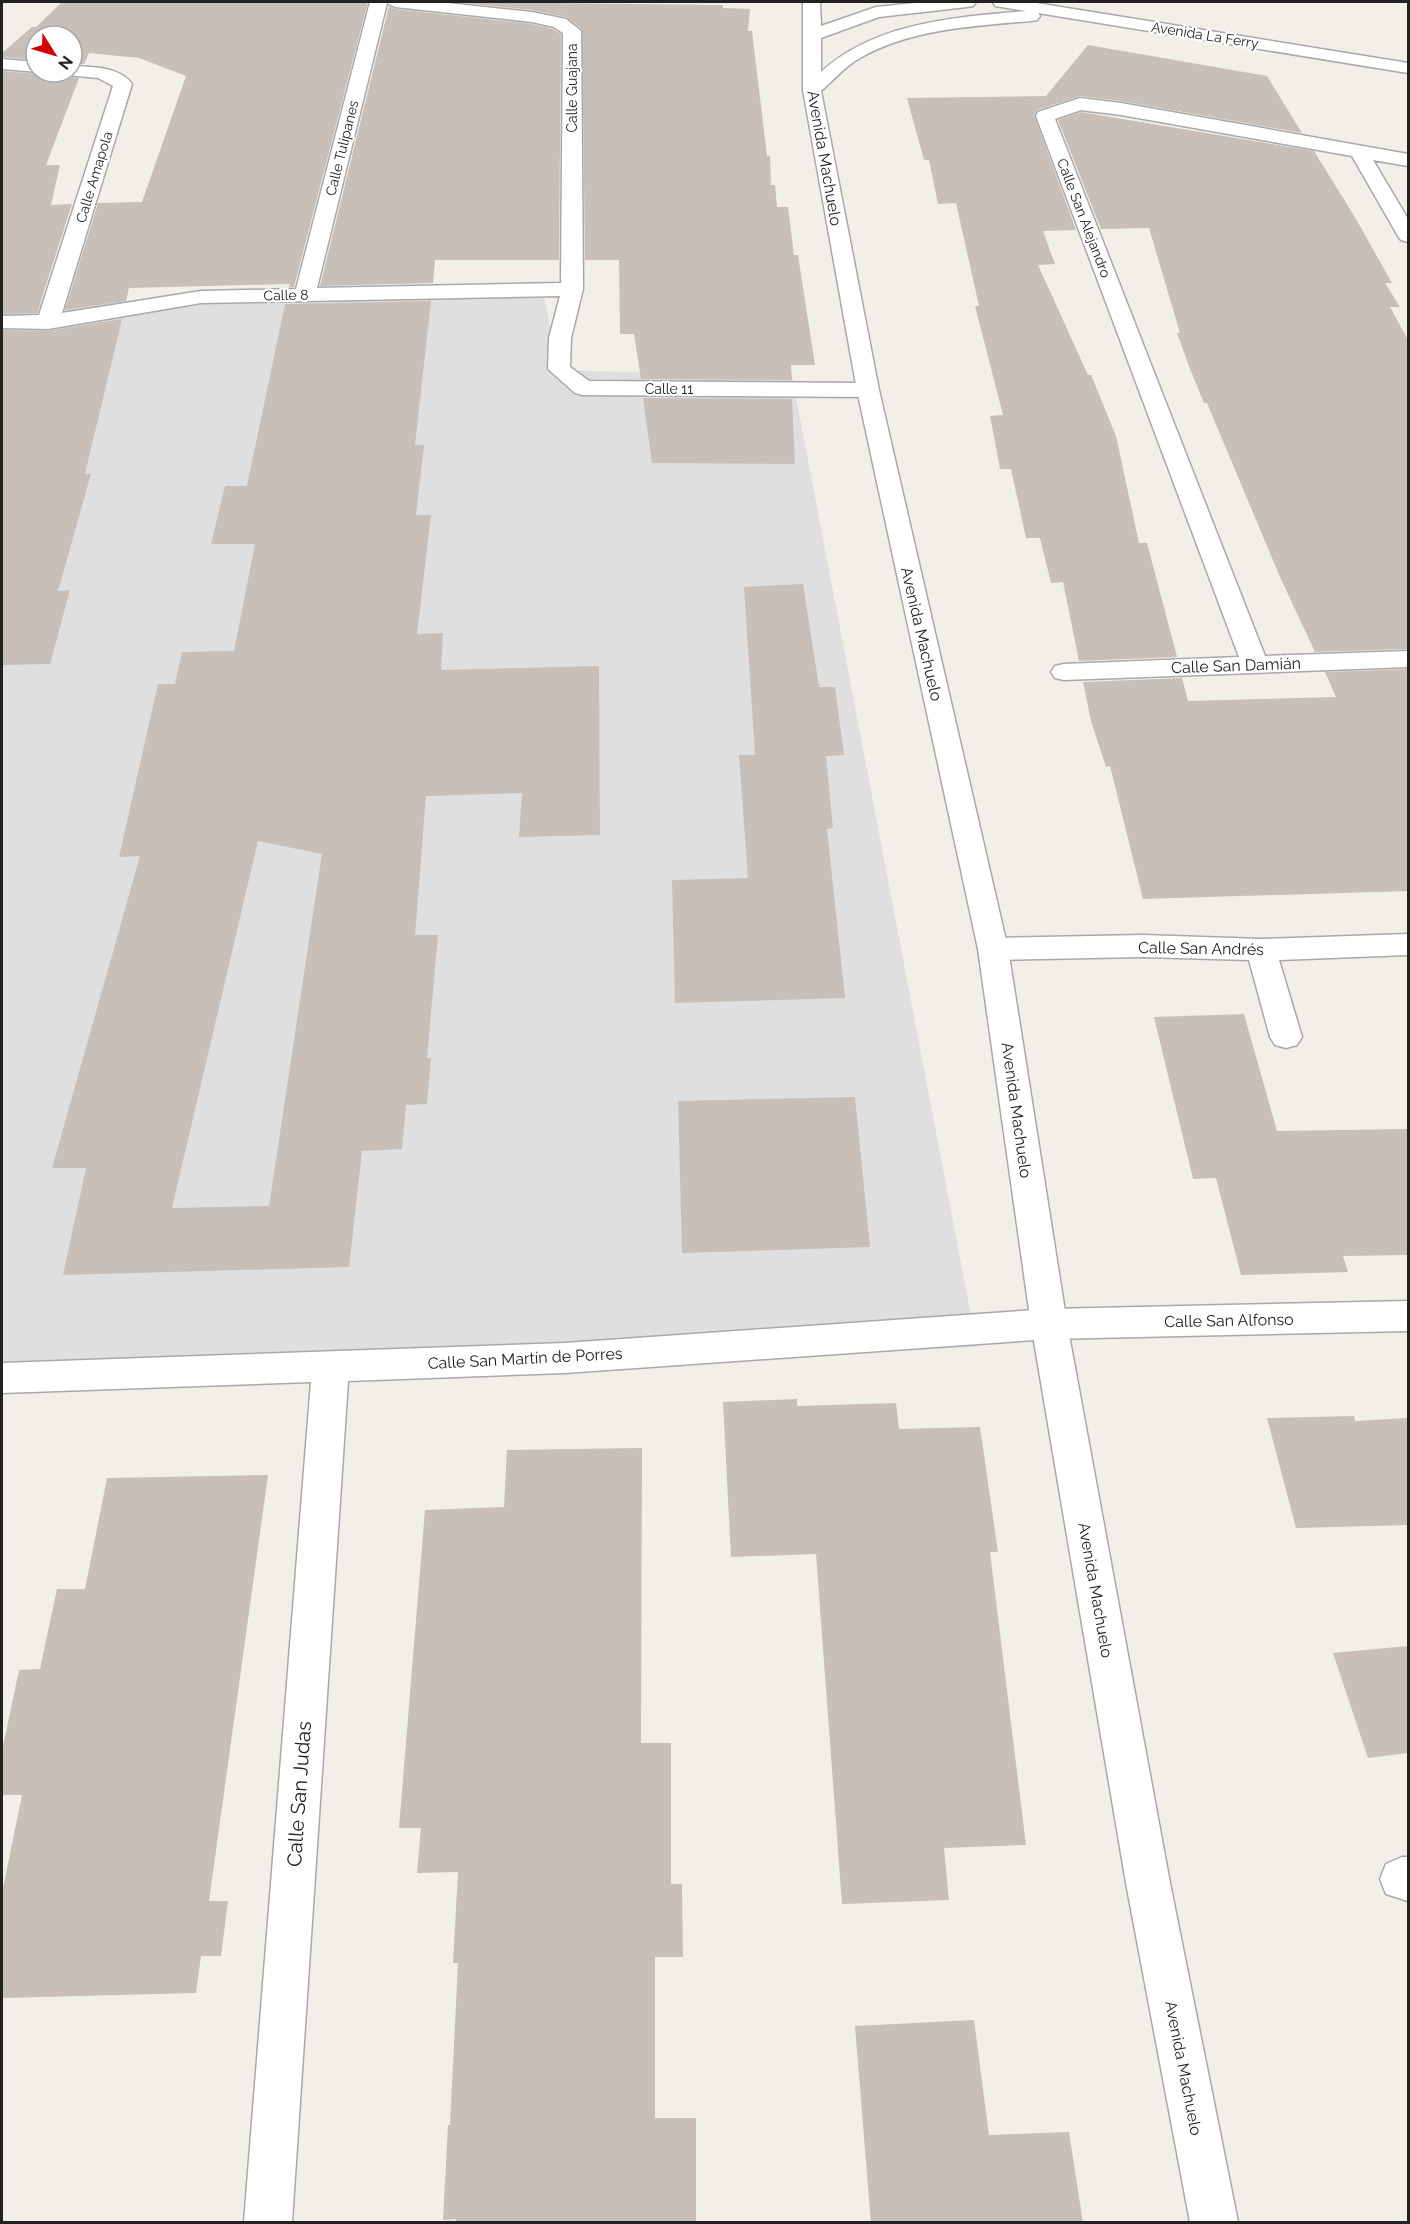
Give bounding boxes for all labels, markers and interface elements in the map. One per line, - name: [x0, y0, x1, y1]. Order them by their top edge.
- street label: Avenida La Ferry: [1150, 19, 1260, 51]
- north arrow: [24, 24, 84, 84]
- street label: Calle Guajana: [564, 43, 580, 133]
- text: N: [54, 52, 77, 73]
- street label: Avenida Machuelo: [803, 89, 846, 227]
- street label: Calle Tulipanes: [322, 98, 362, 198]
- street label: Calle Amapola: [73, 129, 115, 225]
- street label: Calle San Alejandro: [1054, 156, 1114, 280]
- street label: Calle 8: [263, 287, 309, 303]
- street label: Calle 11: [645, 381, 693, 397]
- street label: Avenida Machuelo: [897, 565, 946, 703]
- street label: Calle San Damián: [1171, 654, 1301, 677]
- street label: Calle San Andrés: [1138, 938, 1264, 959]
- street label: Avenida Machuelo: [998, 1041, 1035, 1179]
- street label: Calle San Alfonso: [1164, 1310, 1294, 1331]
- street label: Calle San Martín de Porres: [427, 1344, 623, 1373]
- street label: Avenida Machuelo: [1074, 1521, 1117, 1659]
- street label: Calle San Judas: [282, 1720, 316, 1868]
- street label: Avenida Machuelo: [1161, 1999, 1206, 2137]

